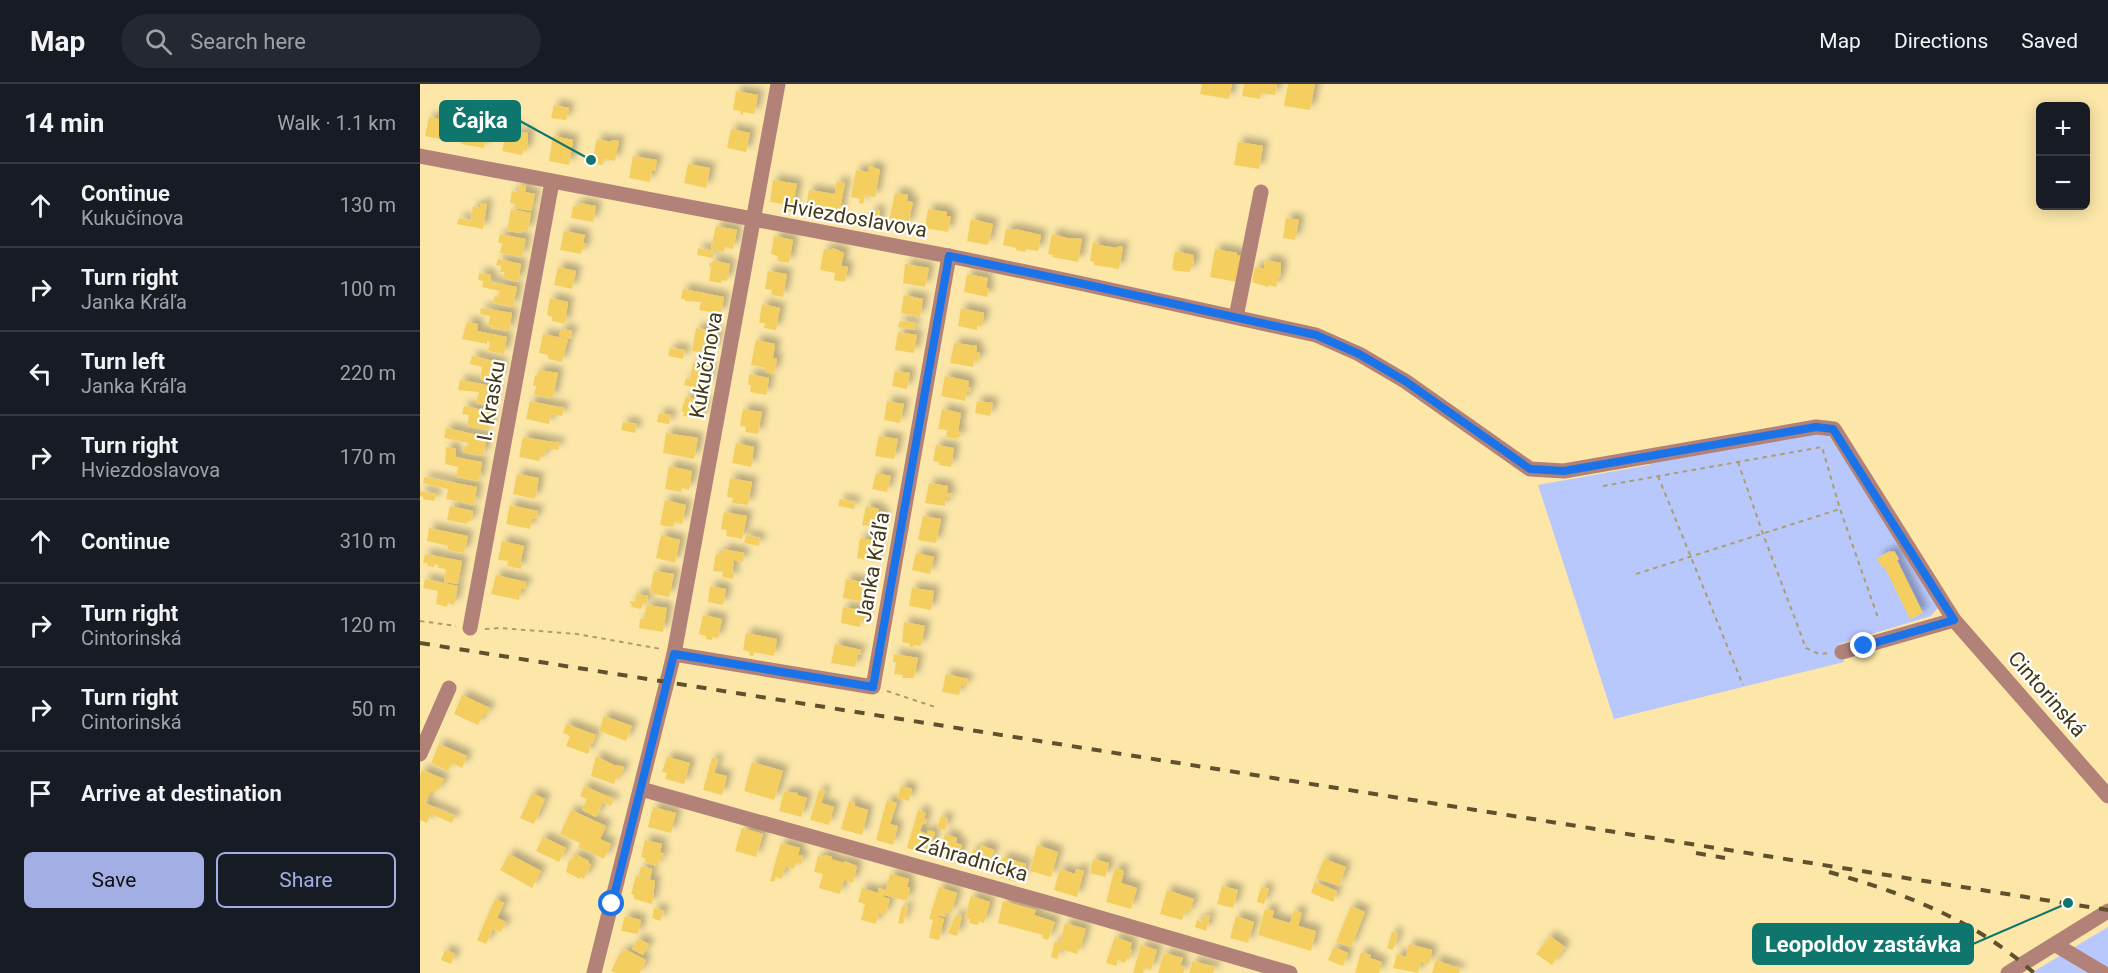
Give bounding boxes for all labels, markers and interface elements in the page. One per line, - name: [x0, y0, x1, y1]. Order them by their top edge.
- search box: [121, 14, 541, 68]
- text: Map: [30, 25, 85, 58]
- icon: search: [142, 25, 175, 58]
- text: Search here: [190, 29, 306, 54]
- text: Map: [1819, 29, 1861, 53]
- text: Directions: [1894, 29, 1988, 53]
- text: Saved: [2021, 29, 2078, 53]
- callout: Čajka: [440, 101, 520, 141]
- map controls: [2036, 102, 2090, 210]
- button: +: [2036, 102, 2090, 156]
- text: Čajka: [452, 107, 508, 133]
- text: 14 min: [24, 108, 104, 138]
- text: Walk · 1.1 km: [277, 111, 396, 135]
- button: −: [2036, 156, 2090, 210]
- text: Continue: [81, 181, 170, 206]
- icon: ahead: [24, 189, 57, 222]
- text: 130 m: [340, 193, 396, 217]
- street label: Hviezdoslavova: [781, 194, 929, 242]
- text: Kukučínova: [81, 206, 184, 230]
- text: Turn right: [81, 265, 178, 290]
- icon: right: [24, 273, 57, 306]
- text: 100 m: [340, 277, 396, 301]
- text: Janka Kráľa: [81, 290, 187, 314]
- street label: Kukučínova: [685, 310, 727, 420]
- text: Turn left: [81, 349, 165, 374]
- icon: left: [24, 357, 57, 390]
- street label: I. Krasku: [472, 359, 510, 443]
- text: 220 m: [340, 361, 396, 385]
- text: Janka Kráľa: [81, 374, 187, 398]
- text: Turn right: [81, 433, 178, 458]
- icon: right: [24, 441, 57, 474]
- text: 170 m: [340, 445, 396, 469]
- text: Hviezdoslavova: [81, 458, 220, 482]
- street label: Janka Kráľa: [852, 510, 894, 624]
- icon: ahead: [24, 525, 57, 558]
- text: Continue: [81, 529, 170, 554]
- text: 310 m: [340, 529, 396, 553]
- text: Turn right: [81, 601, 178, 626]
- icon: right: [24, 609, 57, 642]
- text: 120 m: [340, 613, 396, 637]
- text: Cintorinská: [81, 626, 182, 650]
- route end: [1850, 632, 1876, 658]
- street label: Cintorinská: [2003, 646, 2091, 742]
- text: Turn right: [81, 685, 178, 710]
- icon: right: [24, 693, 57, 726]
- text: 50 m: [351, 697, 396, 721]
- text: Cintorinská: [81, 710, 182, 734]
- icon: arrive: [24, 777, 57, 810]
- text: Arrive at destination: [81, 781, 282, 806]
- street label: Záhradnícka: [913, 832, 1031, 886]
- button: Save: [24, 852, 204, 908]
- button: Share: [216, 852, 396, 908]
- route start: [598, 890, 624, 916]
- callout: Leopoldov zastávka: [1753, 924, 1973, 964]
- text: Leopoldov zastávka: [1765, 932, 1961, 957]

